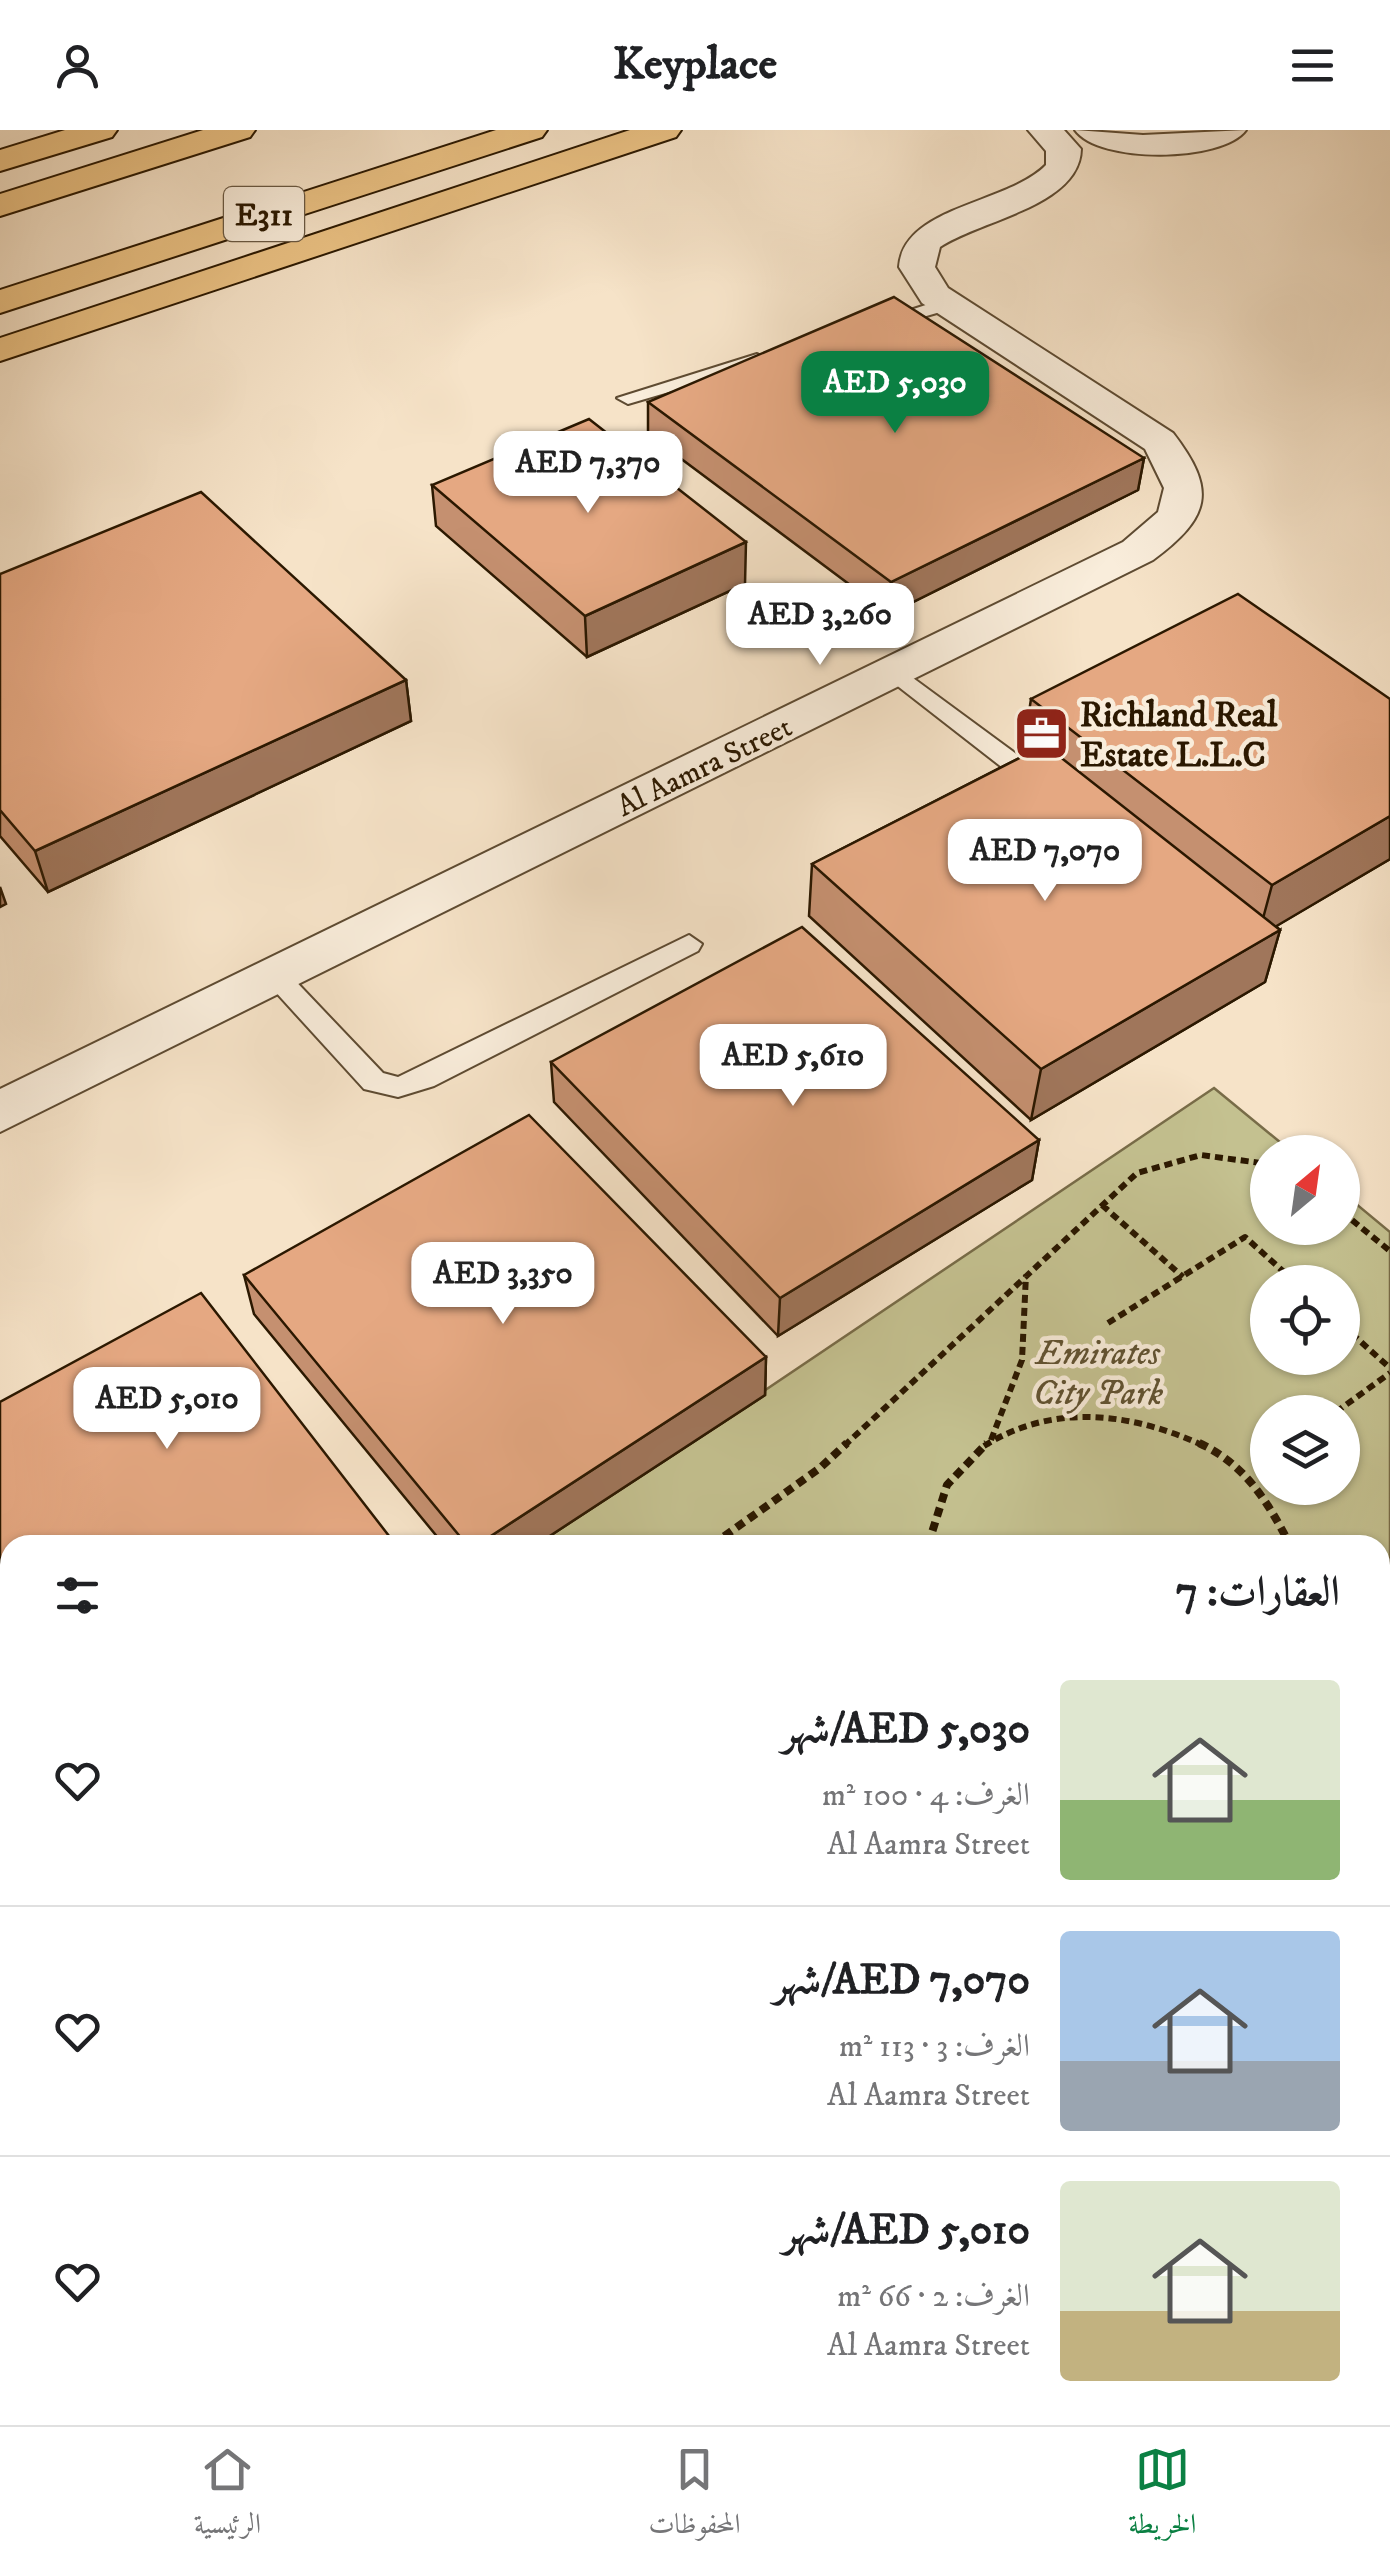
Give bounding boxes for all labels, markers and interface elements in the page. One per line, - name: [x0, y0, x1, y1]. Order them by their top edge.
- text: Keyplace: [613, 37, 777, 93]
- icon: person: [50, 38, 105, 93]
- icon: menu: [1285, 38, 1340, 93]
- road number: E311: [224, 187, 304, 241]
- pin: AED 5,030: [781, 351, 1009, 436]
- text: AED 5,030: [823, 363, 967, 403]
- pin: AED 7,370: [474, 431, 702, 516]
- text: AED 7,370: [515, 443, 661, 483]
- pin: AED 3,260: [706, 583, 934, 668]
- text: AED 3,260: [748, 595, 892, 635]
- place label: Richland Real Estate L.L.C: [1080, 694, 1278, 778]
- office icon: Richland Real Estate L.L.C: [1011, 704, 1071, 764]
- street label: Al Aamra Street: [611, 709, 798, 826]
- pin: AED 7,070: [931, 819, 1159, 904]
- text: AED 7,070: [970, 831, 1120, 871]
- pin: AED 5,610: [679, 1024, 907, 1109]
- text: AED 5,610: [722, 1036, 864, 1076]
- north arrow: [1250, 1135, 1360, 1245]
- map controls: [1250, 1135, 1360, 1505]
- pin: AED 3,350: [389, 1242, 617, 1327]
- text: AED 3,350: [433, 1254, 573, 1294]
- button: locate: [1250, 1265, 1360, 1375]
- park label: Emirates City Park: [1033, 1332, 1163, 1416]
- pin: AED 5,010: [53, 1367, 281, 1452]
- text: AED 5,010: [95, 1379, 239, 1419]
- button: layers: [1250, 1395, 1360, 1505]
- text: العقارات: 7: [1176, 1567, 1340, 1619]
- icon: filters: [50, 1568, 105, 1623]
- text: AED 5,030/شهر: [782, 1704, 1030, 1756]
- icon: home: [1140, 1720, 1260, 1840]
- icon: heart: [50, 1753, 105, 1808]
- text: الغرف: 4 · 100 m²: [822, 1776, 1030, 1816]
- text: Al Aamra Street: [827, 1825, 1030, 1865]
- text: AED 7,070/شهر: [773, 1955, 1030, 2007]
- icon: home: [1140, 1971, 1260, 2091]
- icon: heart: [50, 2004, 105, 2059]
- text: الغرف: 3 · 113 m²: [839, 2027, 1030, 2067]
- text: Al Aamra Street: [827, 2076, 1030, 2116]
- text: AED 5,010/شهر: [782, 2205, 1030, 2257]
- icon: home: [1140, 2221, 1260, 2341]
- icon: heart: [50, 2254, 105, 2309]
- text: الغرف: 2 · 66 m²: [837, 2277, 1030, 2317]
- text: Al Aamra Street: [827, 2326, 1030, 2366]
- tab: الرئيسية: [194, 2442, 261, 2551]
- tab: المحفوظات: [648, 2442, 741, 2551]
- tab: الخريطة: [1128, 2442, 1196, 2551]

